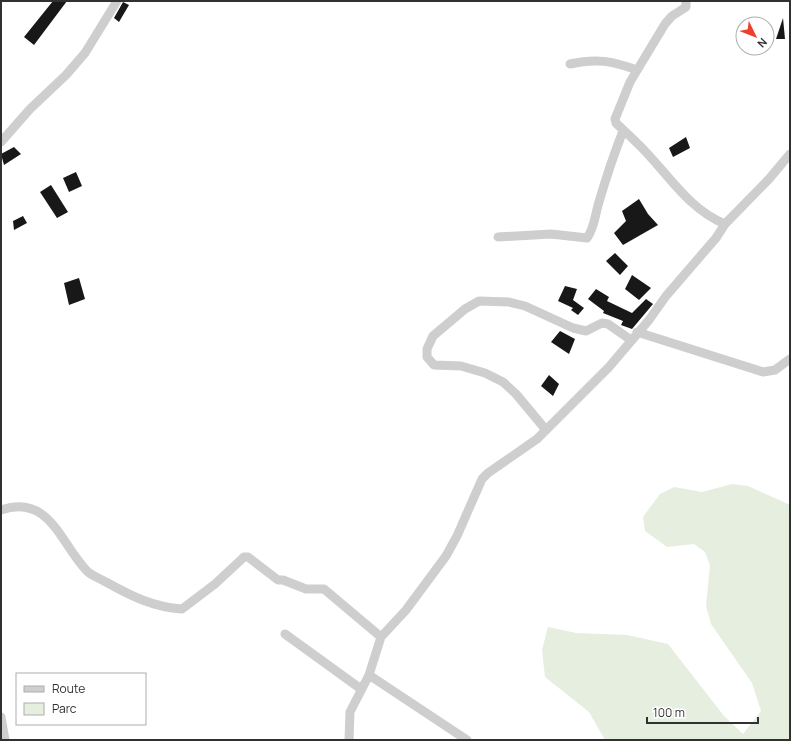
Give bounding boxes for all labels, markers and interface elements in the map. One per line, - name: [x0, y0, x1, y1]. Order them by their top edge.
- north arrow: [735, 16, 775, 56]
- text: N: [754, 35, 771, 51]
- legend: [16, 673, 146, 725]
- text: Route: [52, 680, 85, 697]
- scale bar: [647, 699, 758, 725]
- text: Parc: [52, 700, 77, 717]
- text: 100 m: [653, 704, 685, 721]

